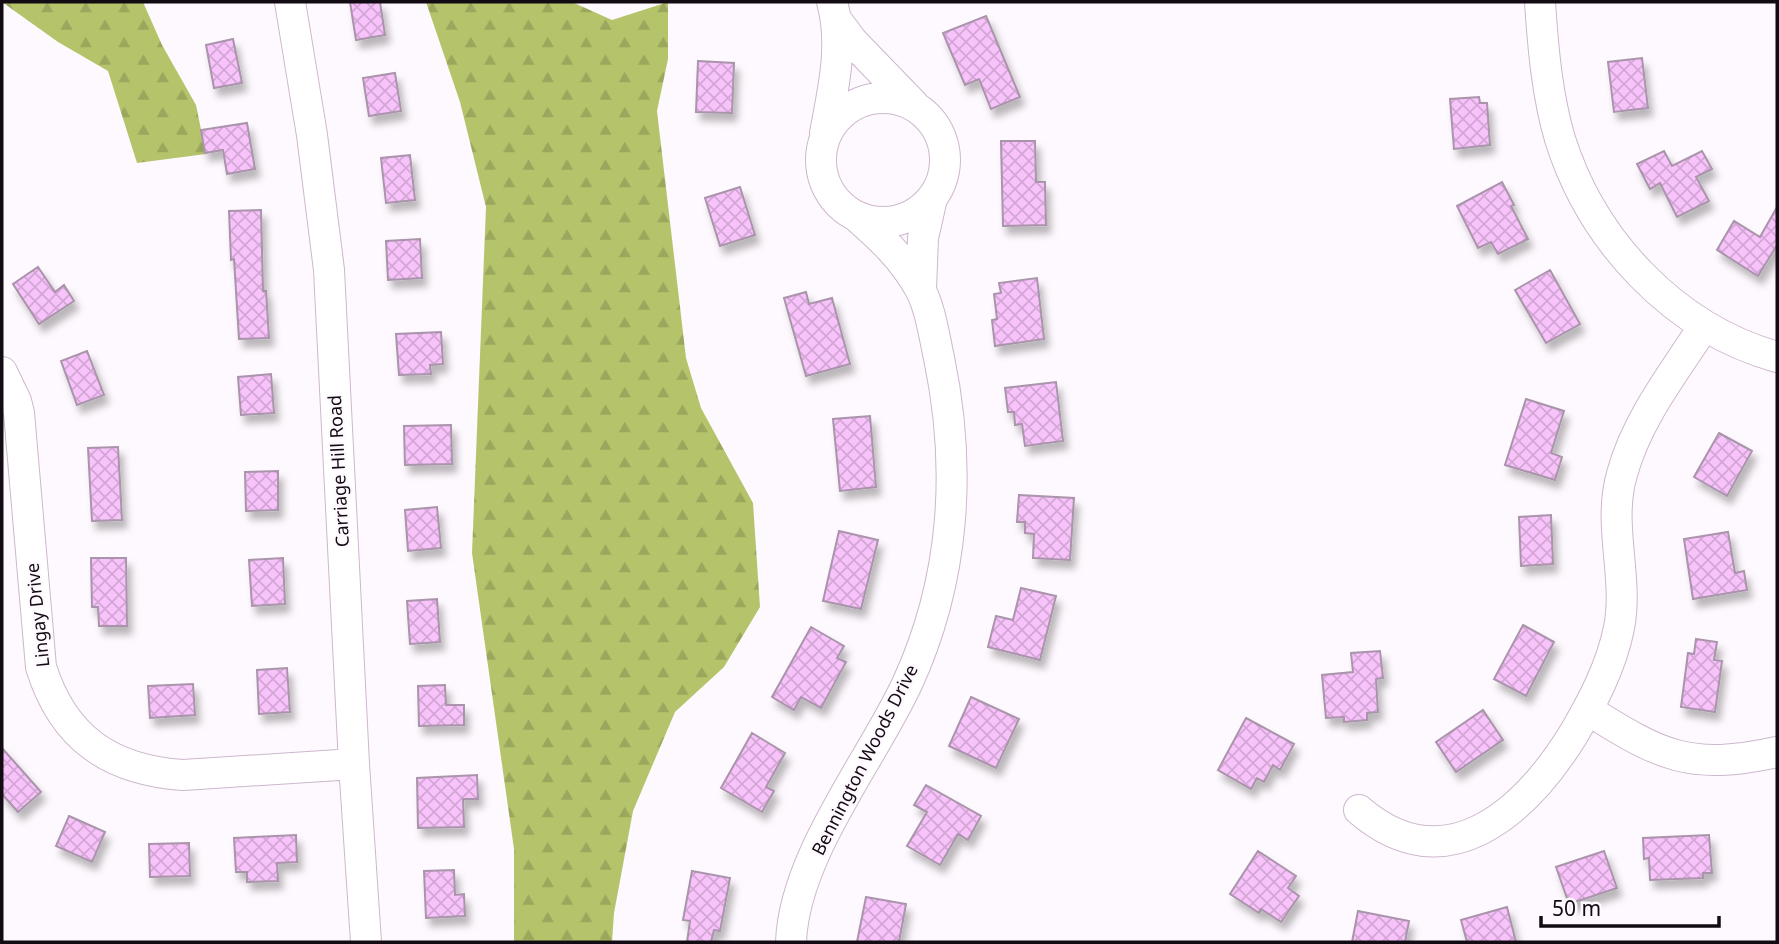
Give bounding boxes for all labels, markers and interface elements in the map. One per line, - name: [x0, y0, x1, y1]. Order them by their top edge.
- street label: Carriage Hill Road: [322, 394, 354, 548]
- street label: Lingay Drive: [20, 562, 54, 668]
- street label: Bennington Woods Drive: [805, 660, 923, 859]
- scale bar: [1541, 884, 1720, 928]
- text: 50 m: [1552, 894, 1601, 922]

